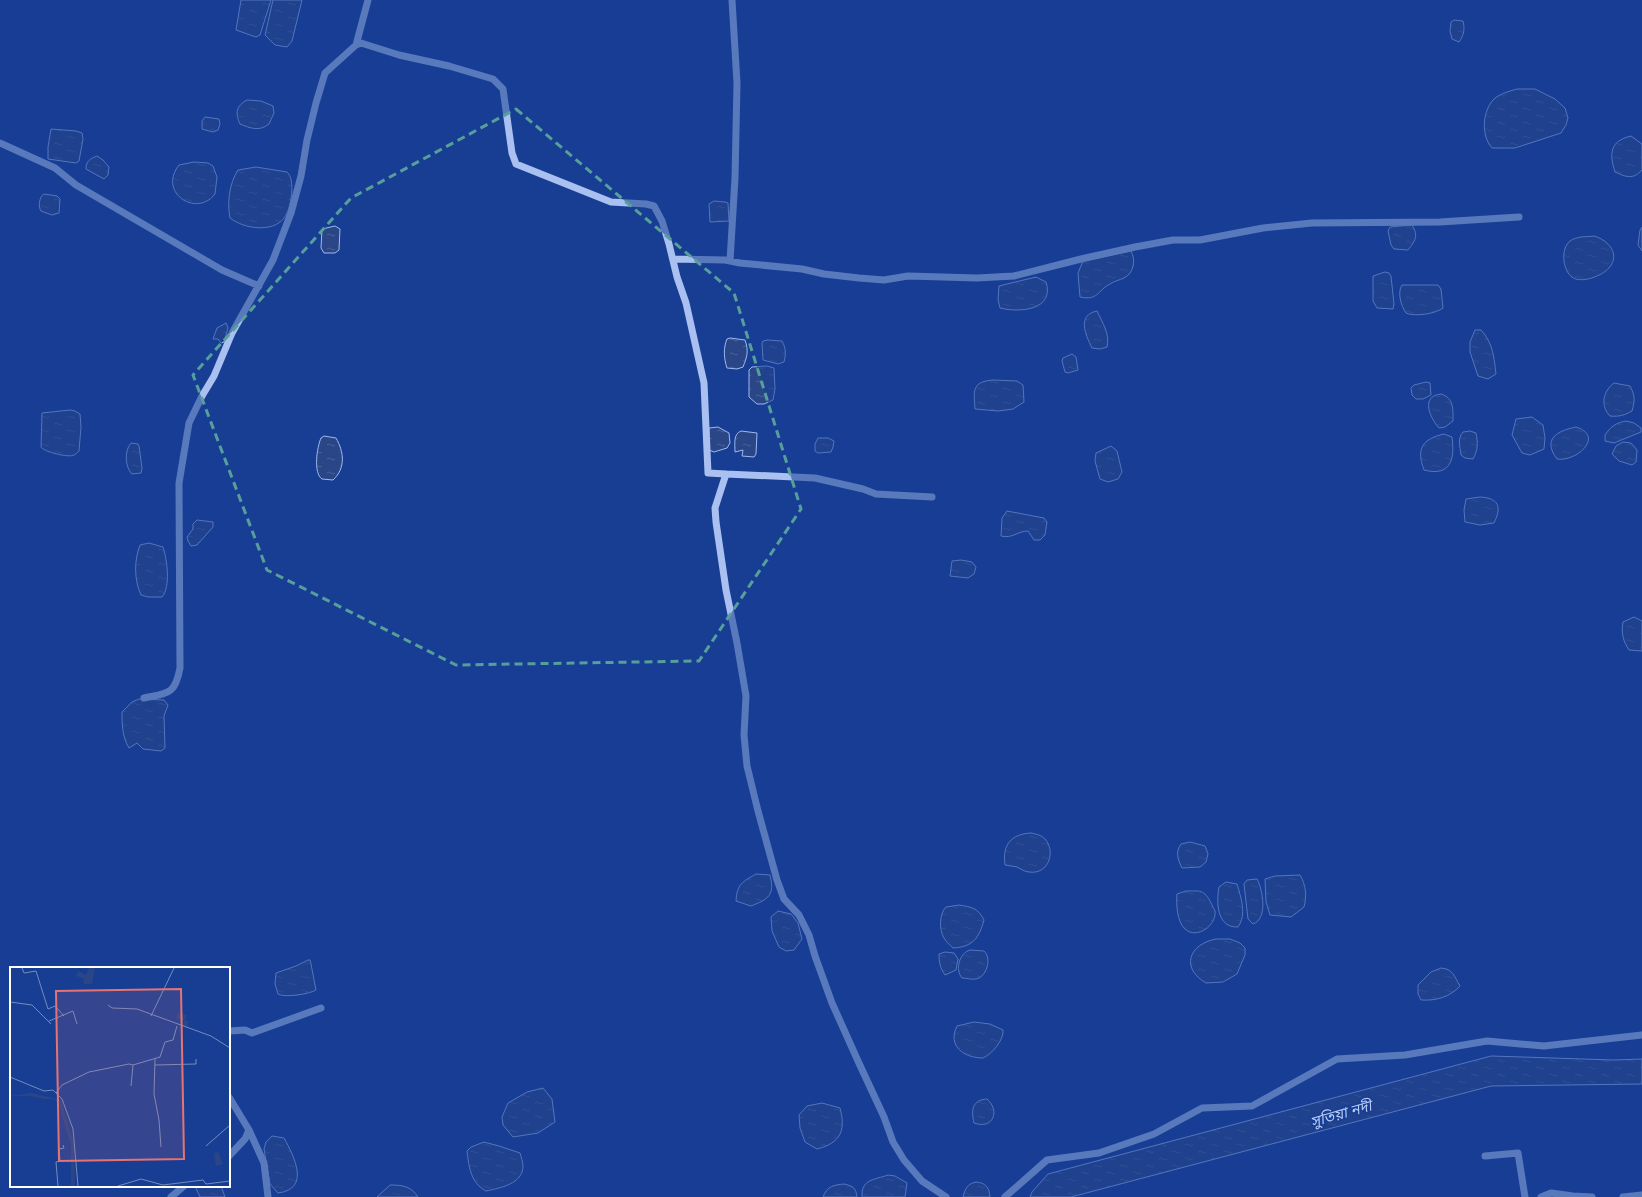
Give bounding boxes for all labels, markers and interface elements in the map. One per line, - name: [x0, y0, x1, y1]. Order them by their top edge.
- inset map: [10, 967, 230, 1187]
- water label: সুতিয়া নদী: [1308, 1095, 1376, 1131]

